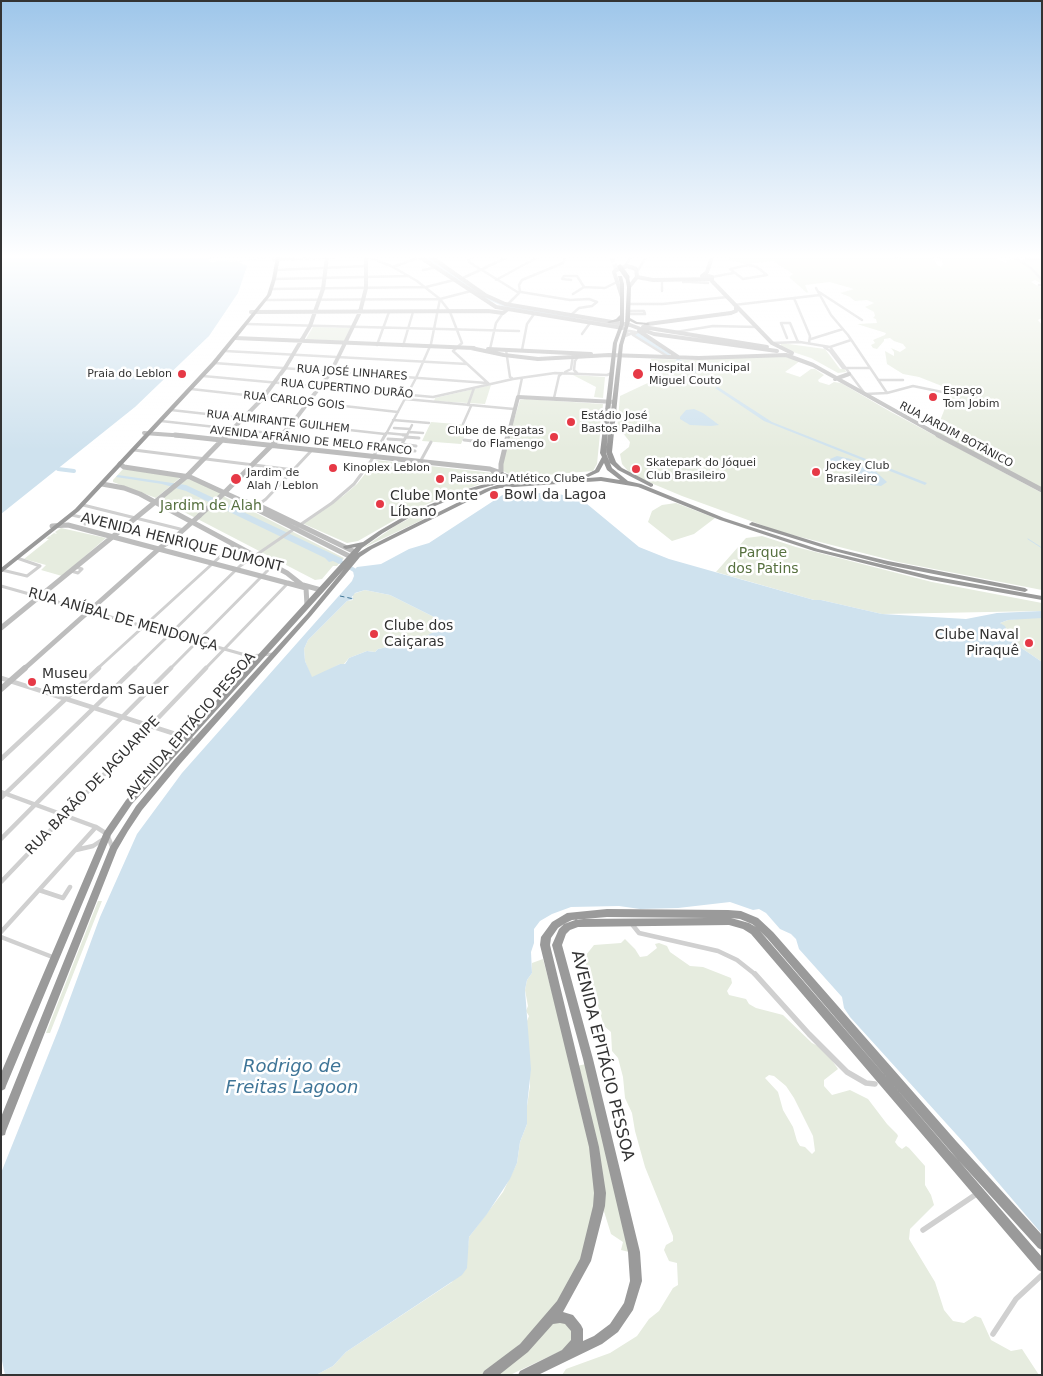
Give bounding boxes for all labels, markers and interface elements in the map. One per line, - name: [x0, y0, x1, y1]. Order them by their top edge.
- place label: Hospital Municipal Miguel Couto: [649, 361, 750, 387]
- street label: RUA JOSÉ LINHARES: [296, 363, 408, 383]
- place label: Praia do Leblon: [87, 367, 172, 381]
- marker: Hospital Municipal Miguel Couto: [631, 367, 645, 381]
- marker: Praia do Leblon: [176, 368, 188, 380]
- street label: RUA CUPERTINO DURÃO: [280, 377, 414, 401]
- place label: Espaço Tom Jobim: [943, 384, 1000, 410]
- street label: RUA CARLOS GOIS: [243, 389, 345, 413]
- marker: Espaço Tom Jobim: [927, 391, 939, 403]
- street label: RUA JARDIM BOTÂNICO: [897, 399, 1015, 471]
- street label: RUA ALMIRANTE GUILHEM: [206, 408, 350, 436]
- place label: Estádio José Bastos Padilha: [581, 409, 661, 435]
- marker: Estádio José Bastos Padilha: [565, 416, 577, 428]
- street label: AVENIDA AFRÂNIO DE MELO FRANCO: [209, 424, 413, 458]
- place label: Clube de Regatas do Flamengo: [447, 424, 544, 450]
- marker: Clube de Regatas do Flamengo: [548, 431, 560, 443]
- place label: Skatepark do Jóquei Club Brasileiro: [646, 456, 756, 482]
- place label: Jockey Club Brasileiro: [826, 459, 889, 485]
- place label: Kinoplex Leblon: [343, 461, 430, 475]
- marker: Kinoplex Leblon: [327, 462, 339, 474]
- marker: Skatepark do Jóquei Club Brasileiro: [630, 463, 642, 475]
- place label: Jardim de Alah / Leblon: [247, 466, 318, 492]
- marker: Jockey Club Brasileiro: [810, 466, 822, 478]
- marker: Jardim de Alah / Leblon: [229, 472, 243, 486]
- place label: Paissandu Atlético Clube: [450, 472, 585, 486]
- marker: Paissandu Atlético Clube: [434, 473, 446, 485]
- place label: Bowl da Lagoa: [504, 487, 606, 503]
- place label: Clube Monte Líbano: [390, 488, 478, 520]
- marker: Bowl da Lagoa: [488, 489, 500, 501]
- park label: Jardim de Alah: [160, 498, 262, 514]
- marker: Clube Monte Líbano: [374, 498, 386, 510]
- street label: AVENIDA HENRIQUE DUMONT: [79, 510, 285, 576]
- park label: Parque dos Patins: [727, 545, 799, 578]
- street label: RUA ANÍBAL DE MENDONÇA: [26, 585, 220, 655]
- place label: Clube dos Caiçaras: [384, 618, 453, 650]
- place label: Clube Naval Piraquê: [935, 627, 1019, 660]
- marker: Clube dos Caiçaras: [368, 628, 380, 640]
- marker: Clube Naval Piraquê: [1023, 637, 1035, 649]
- street label: AVENIDA EPITÁCIO PESSOA: [123, 649, 259, 803]
- place label: Museu Amsterdam Sauer: [42, 666, 168, 699]
- marker: Museu Amsterdam Sauer: [26, 676, 38, 688]
- street label: RUA BARÃO DE JAGUARIPE: [22, 713, 164, 859]
- street label: AVENIDA EPITÁCIO PESSOA: [567, 949, 637, 1163]
- water label: Rodrigo de Freitas Lagoon: [226, 1056, 358, 1098]

